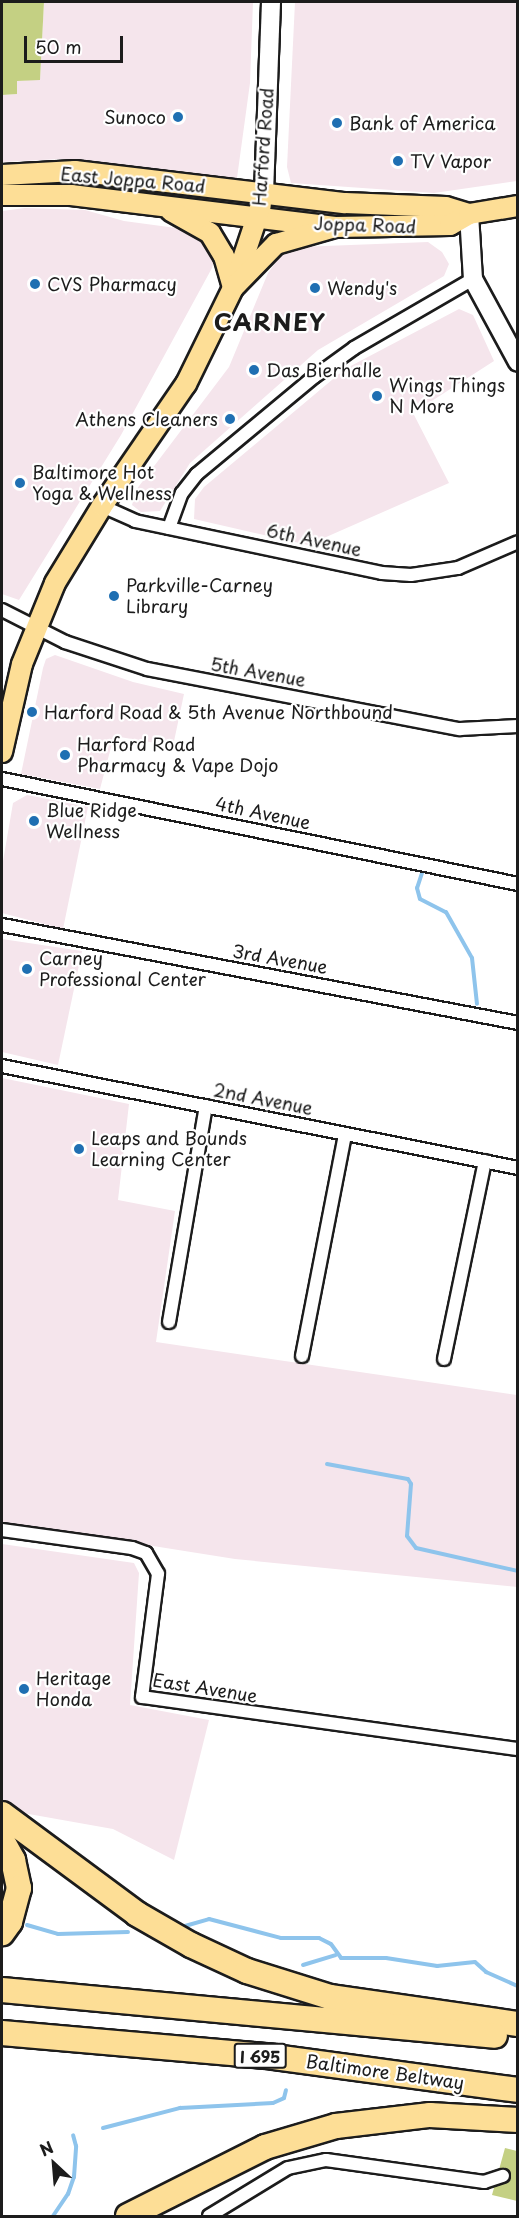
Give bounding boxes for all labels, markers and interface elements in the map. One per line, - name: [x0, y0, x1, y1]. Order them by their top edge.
- scale bar: [27, 24, 126, 62]
- text: 50 m: [35, 33, 82, 60]
- street label: Harford Road: [248, 87, 278, 207]
- place label: Sunoco: [104, 106, 166, 128]
- marker: Sunoco: [171, 110, 185, 124]
- place label: Bank of America: [349, 112, 496, 134]
- marker: Bank of America: [330, 116, 344, 130]
- place label: TV Vapor: [410, 150, 492, 172]
- marker: TV Vapor: [391, 154, 405, 168]
- street label: East Joppa Road: [60, 163, 206, 197]
- street label: Joppa Road: [314, 212, 416, 238]
- place label: CVS Pharmacy: [47, 273, 180, 295]
- marker: CVS Pharmacy: [28, 277, 42, 291]
- place label: Wendy's: [327, 277, 397, 299]
- marker: Wendy's: [308, 281, 322, 295]
- district label: CARNEY: [214, 308, 326, 336]
- place label: Das Bierhalle: [266, 359, 381, 381]
- marker: Das Bierhalle: [247, 363, 261, 377]
- place label: Wings Things N More: [389, 375, 505, 418]
- marker: Wings Things N More: [370, 389, 384, 403]
- place label: Athens Cleaners: [76, 408, 218, 430]
- marker: Athens Cleaners: [223, 412, 237, 426]
- place label: Baltimore Hot Yoga & Wellness: [32, 462, 172, 504]
- marker: Baltimore Hot Yoga & Wellness: [13, 476, 27, 490]
- street label: 6th Avenue: [264, 519, 364, 561]
- place label: Parkville-Carney Library: [126, 575, 273, 618]
- marker: Parkville-Carney Library: [107, 589, 121, 603]
- street label: 5th Avenue: [208, 653, 308, 691]
- place label: Harford Road & 5th Avenue Northbound: [44, 701, 393, 723]
- marker: Harford Road & 5th Avenue Northbound: [25, 705, 39, 719]
- place label: Harford Road Pharmacy & Vape Dojo: [77, 734, 279, 777]
- marker: Harford Road Pharmacy & Vape Dojo: [58, 748, 72, 762]
- street label: 4th Avenue: [213, 792, 313, 834]
- place label: Blue Ridge Wellness: [46, 800, 137, 842]
- marker: Blue Ridge Wellness: [27, 814, 41, 828]
- street label: 3rd Avenue: [230, 940, 330, 978]
- place label: Carney Professional Center: [39, 948, 206, 990]
- marker: Carney Professional Center: [20, 962, 34, 976]
- street label: 2nd Avenue: [211, 1079, 315, 1119]
- place label: Leaps and Bounds Learning Center: [91, 1128, 246, 1170]
- marker: Leaps and Bounds Learning Center: [72, 1142, 86, 1156]
- place label: Heritage Honda: [36, 1668, 111, 1710]
- street label: East Avenue: [152, 1669, 258, 1707]
- marker: Heritage Honda: [17, 1682, 31, 1696]
- road number: I 695: [233, 2043, 287, 2069]
- street label: Baltimore Beltway: [305, 2050, 465, 2094]
- north arrow: [24, 2134, 84, 2194]
- text: N: [35, 2134, 57, 2161]

